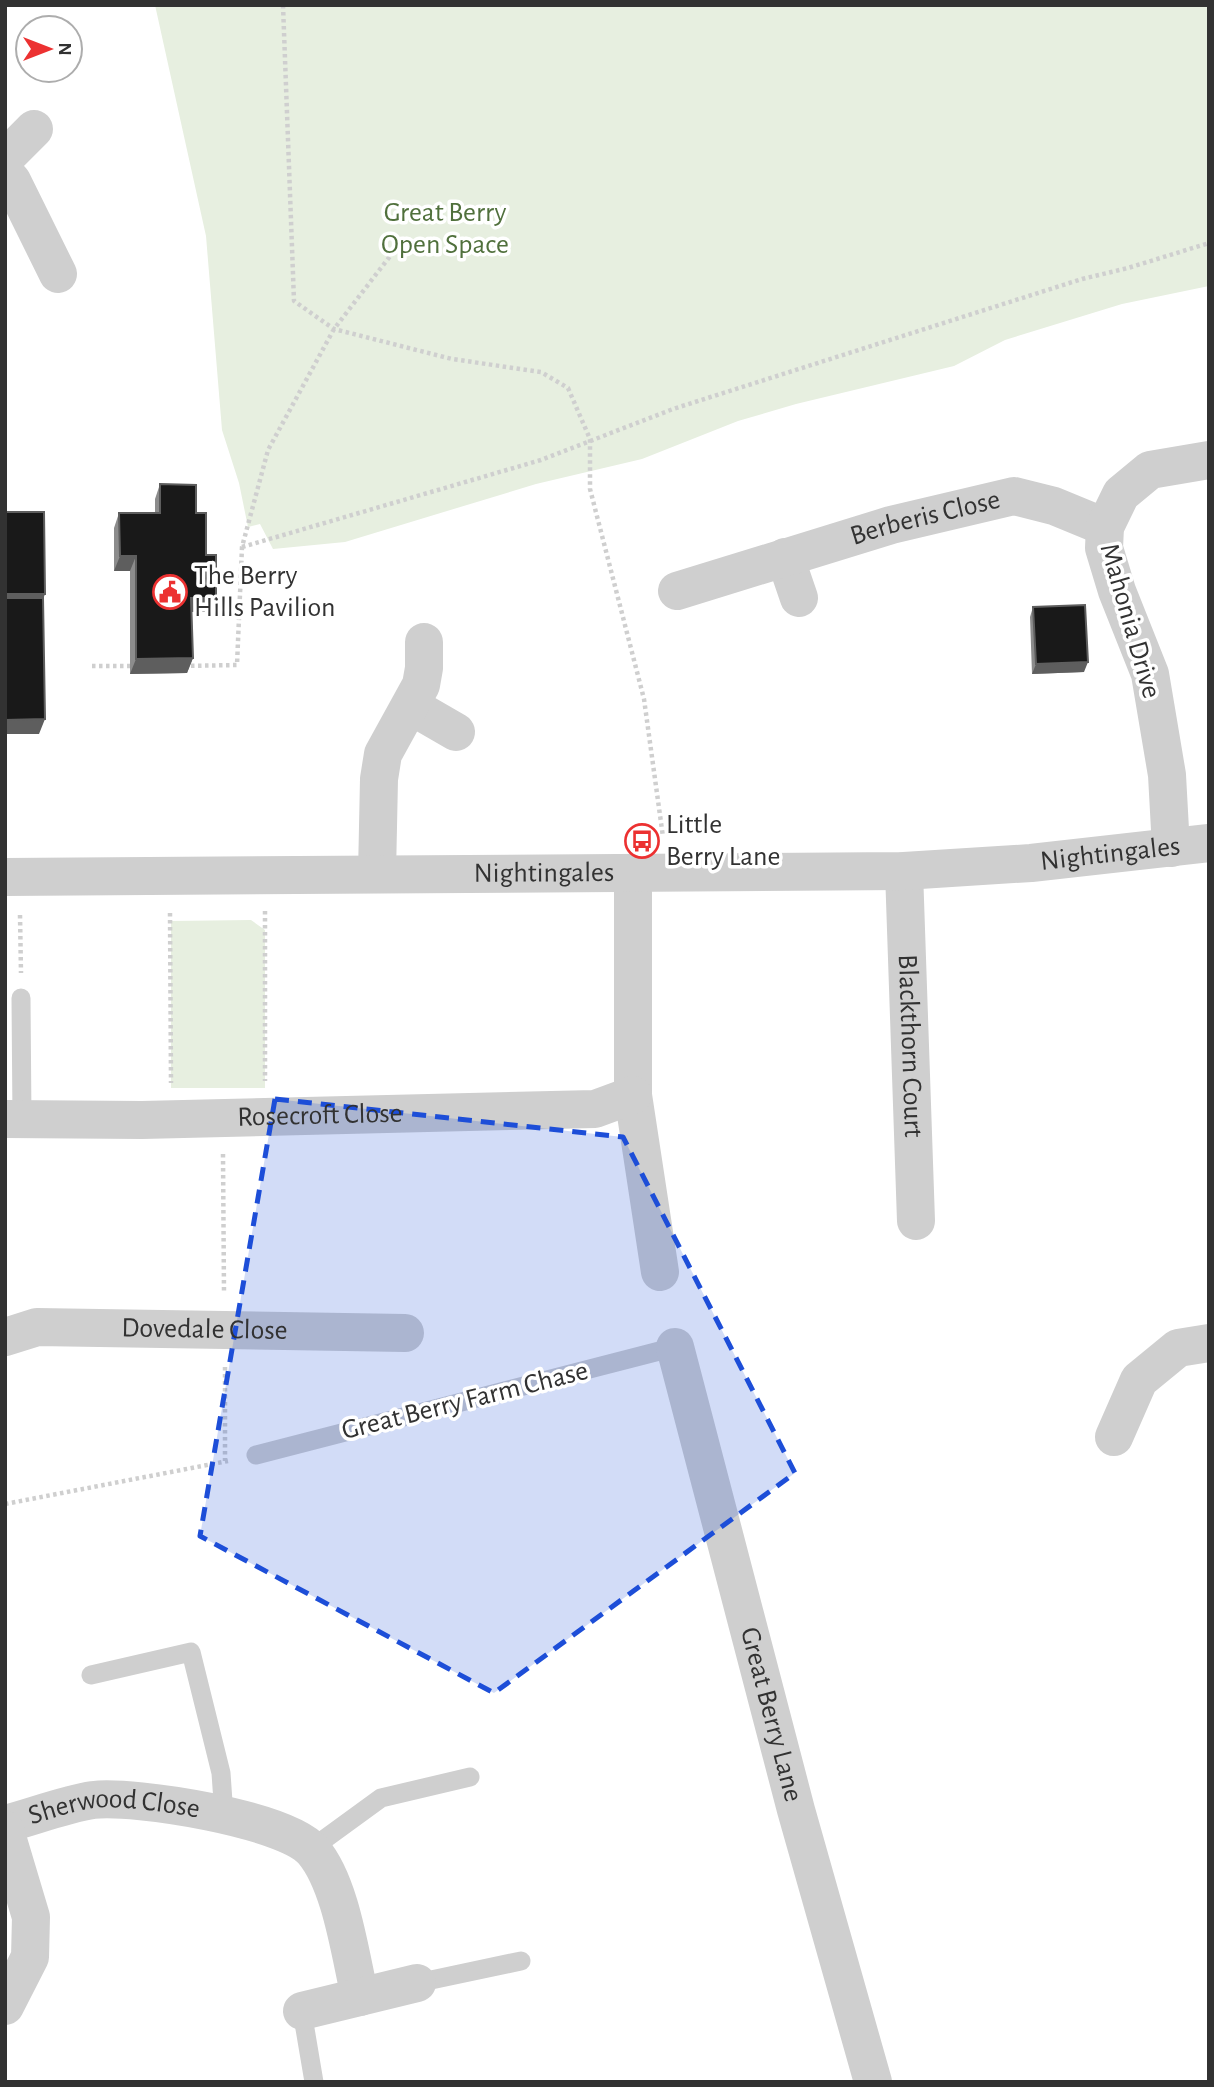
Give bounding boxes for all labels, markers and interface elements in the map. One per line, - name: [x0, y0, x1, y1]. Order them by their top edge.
- north arrow: [14, 14, 84, 84]
- text: N: [55, 42, 74, 56]
- park label: Great Berry Open Space: [381, 199, 509, 259]
- street label: Berberis Close: [847, 486, 1003, 551]
- street label: Mahonia Drive: [1095, 540, 1165, 702]
- place label: The Berry Hills Pavilion: [194, 562, 335, 622]
- public building icon: The Berry Hills Pavilion: [151, 573, 189, 611]
- place label: Little Berry Lane: [666, 811, 780, 871]
- bus stop icon: Little Berry Lane: [623, 822, 661, 860]
- street label: Nightingales: [1039, 832, 1182, 876]
- street label: Nightingales: [474, 859, 614, 888]
- street label: Blackthorn Court: [893, 954, 927, 1138]
- street label: Rosecroft Close: [237, 1100, 403, 1132]
- street label: Dovedale Close: [121, 1314, 288, 1345]
- street label: Great Berry Farm Chase: [339, 1357, 591, 1445]
- street label: Great Berry Lane: [735, 1624, 807, 1805]
- street label: Sherwood Close: [25, 1785, 202, 1830]

